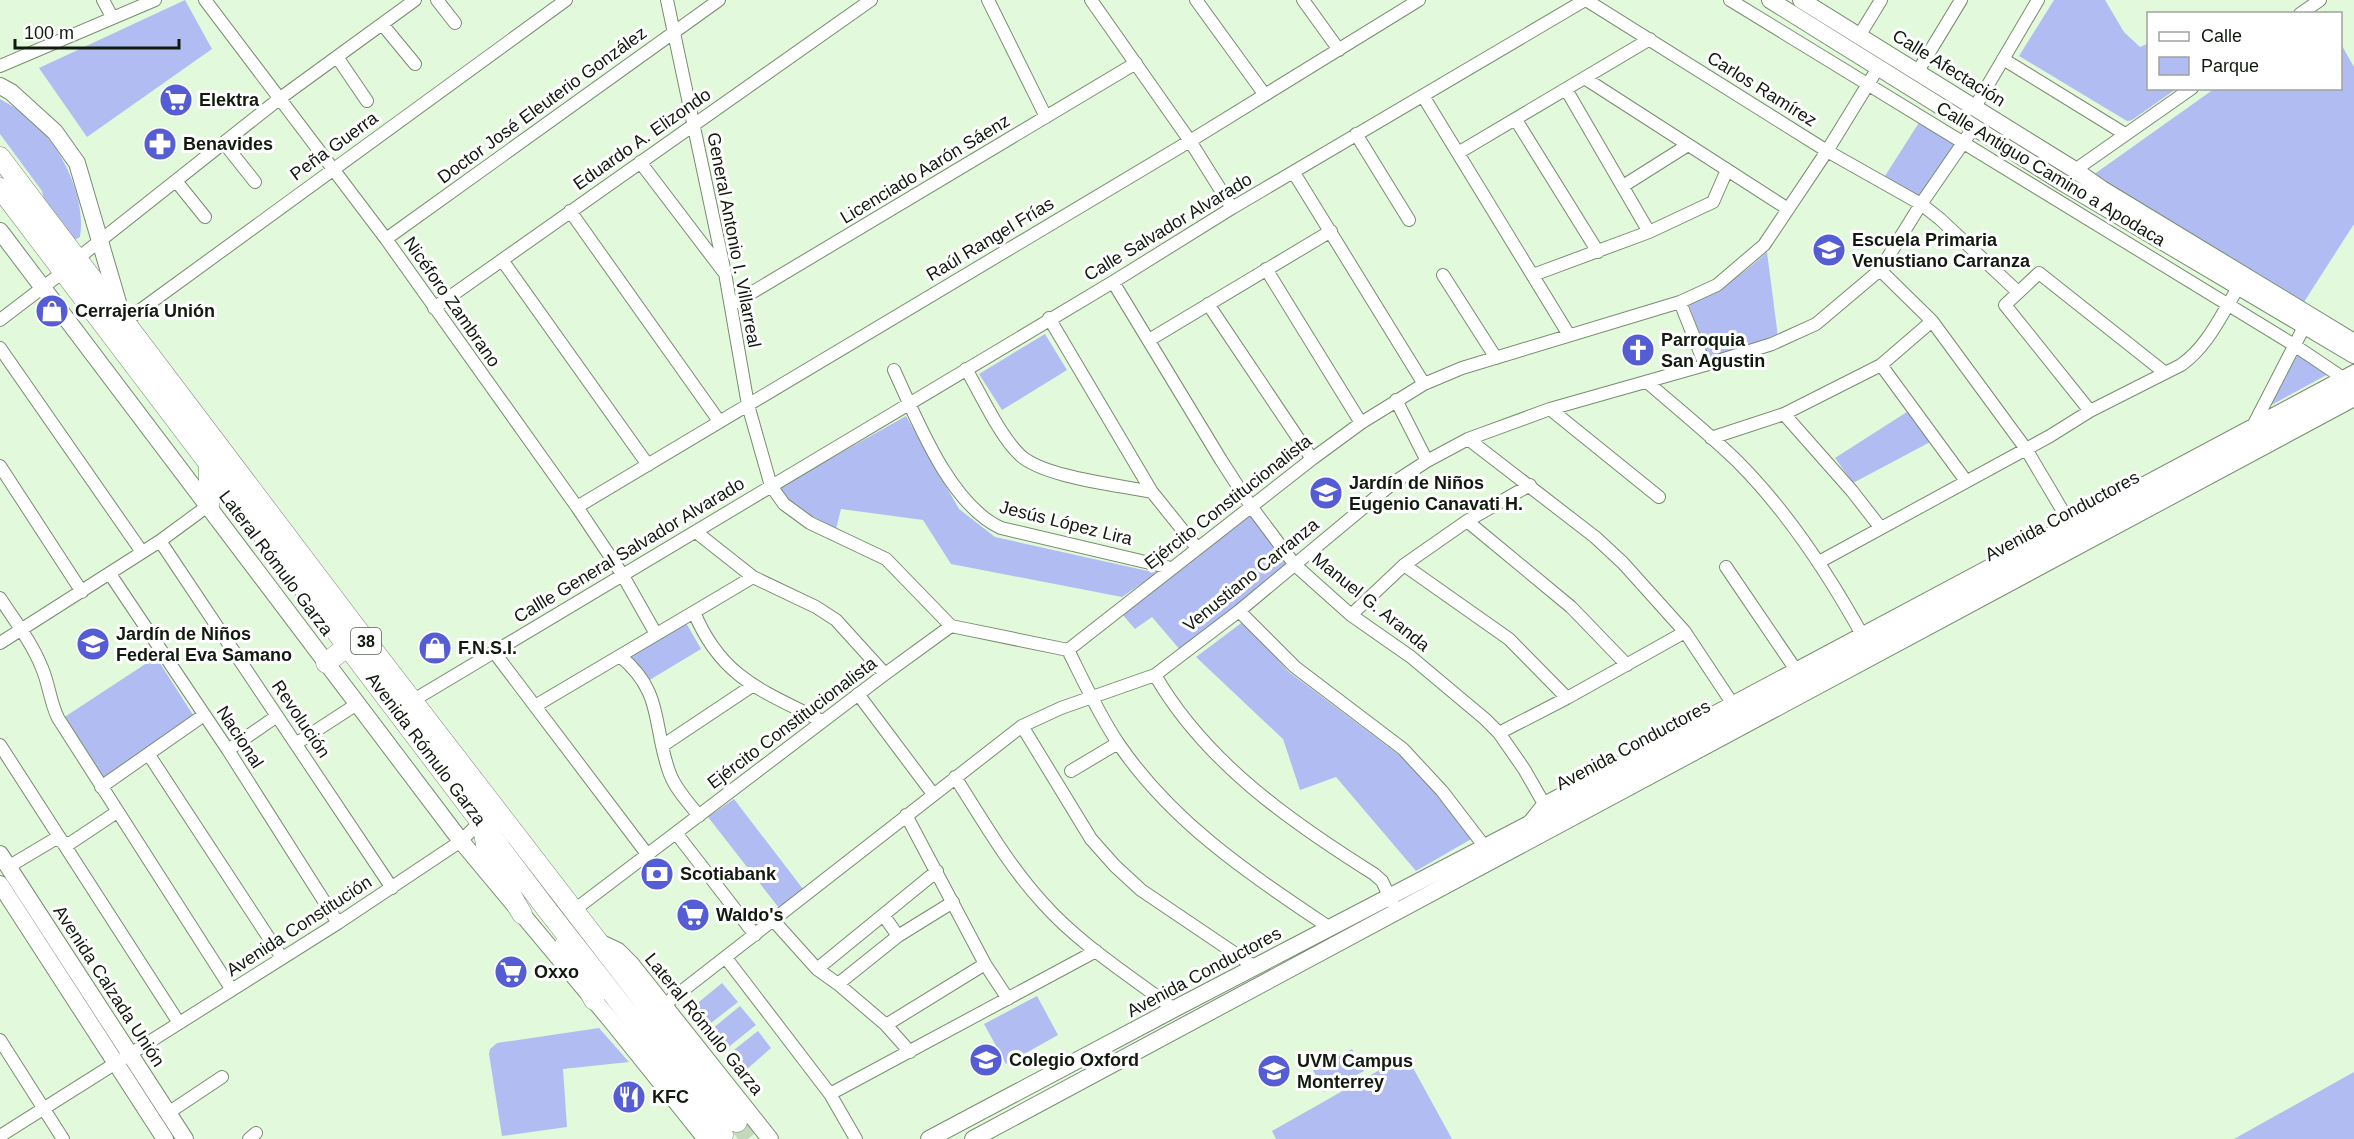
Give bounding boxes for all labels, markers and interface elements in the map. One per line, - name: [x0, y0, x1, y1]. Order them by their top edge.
- scale bar: [15, 12, 178, 50]
- legend: [2147, 12, 2342, 90]
- text: 100 m: [24, 23, 74, 43]
- street label: Doctor José Eleuterio González: [434, 23, 650, 187]
- street label: Calle Afectación: [1889, 25, 2009, 111]
- text: Calle: [2201, 26, 2242, 46]
- street label: Carlos Ramírez: [1704, 47, 1820, 131]
- text: Parque: [2201, 56, 2259, 76]
- supermarket icon: Elektra: [158, 82, 194, 118]
- street label: Eduardo A. Elizondo: [569, 84, 715, 194]
- place label: Elektra: [199, 90, 260, 110]
- street label: Calle Antiguo Camino a Apodaca: [1933, 98, 2170, 251]
- street label: Peña Guerra: [286, 107, 382, 184]
- street label: Licenciado Aarón Sáenz: [837, 110, 1013, 228]
- pharmacy icon: Benavides: [142, 126, 178, 162]
- street label: General Antonio I. Villarreal: [703, 131, 765, 349]
- place label: Benavides: [183, 134, 273, 154]
- street label: Calle Salvador Alvarado: [1081, 169, 1255, 285]
- street label: Raúl Rangel Frías: [923, 193, 1057, 285]
- place label: Escuela Primaria Venustiano Carranza: [1852, 230, 2031, 271]
- school or university icon: Escuela Primaria Venustiano Carranza: [1811, 232, 1847, 268]
- street label: Nicéforo Zambrano: [400, 233, 504, 371]
- shop icon: Cerrajería Unión: [34, 293, 70, 329]
- place label: Cerrajería Unión: [75, 301, 215, 321]
- place label: Parroquia San Agustin: [1661, 330, 1765, 371]
- church icon: Parroquia San Agustin: [1620, 332, 1656, 368]
- street label: Ejército Constitucionalista: [1141, 430, 1316, 573]
- street label: Avenida Conductores: [1981, 467, 2143, 565]
- street label: Callle General Salvador Alvarado: [510, 473, 748, 627]
- place label: Jardín de Niños Eugenio Canavati H.: [1349, 473, 1523, 514]
- school or university icon: Jardín de Niños Eugenio Canavati H.: [1308, 475, 1344, 511]
- street label: Lateral Rómulo Garza: [215, 487, 338, 640]
- street label: Jesús López Lira: [998, 497, 1135, 549]
- street label: Venustiano Carranza: [1179, 514, 1323, 636]
- street label: Manuel G. Aranda: [1308, 549, 1434, 656]
- place label: Jardín de Niños Federal Eva Samano: [116, 624, 292, 665]
- school or university icon: Jardín de Niños Federal Eva Samano: [75, 626, 111, 662]
- road number: 38: [351, 628, 381, 654]
- shop icon: F.N.S.I.: [417, 630, 453, 666]
- place label: F.N.S.I.: [458, 638, 517, 658]
- street label: Ejército Constitucionalista: [704, 652, 881, 793]
- street label: Avenida Rómulo Garza: [362, 669, 490, 830]
- street label: Revolución: [268, 676, 334, 762]
- street label: Avenida Conductores: [1552, 696, 1714, 794]
- street label: Nacional: [213, 702, 267, 772]
- bank icon: Scotiabank: [639, 856, 675, 892]
- place label: Scotiabank: [680, 864, 777, 884]
- street label: Avenida Constitución: [223, 872, 375, 980]
- supermarket icon: Waldo's: [675, 897, 711, 933]
- street label: Avenida Calzada Unión: [49, 902, 169, 1070]
- place label: Waldo's: [716, 905, 784, 925]
- street label: Avenida Conductores: [1123, 923, 1285, 1021]
- street label: Lateral Rómulo Garza: [641, 949, 768, 1099]
- supermarket icon: Oxxo: [493, 954, 529, 990]
- place label: Oxxo: [534, 962, 579, 982]
- school or university icon: Colegio Oxford: [968, 1042, 1004, 1078]
- place label: Colegio Oxford: [1009, 1050, 1139, 1070]
- place label: UVM Campus Monterrey: [1297, 1051, 1413, 1092]
- school or university icon: UVM Campus Monterrey: [1256, 1053, 1292, 1089]
- restaurant icon: KFC: [611, 1079, 647, 1115]
- place label: KFC: [652, 1087, 689, 1107]

